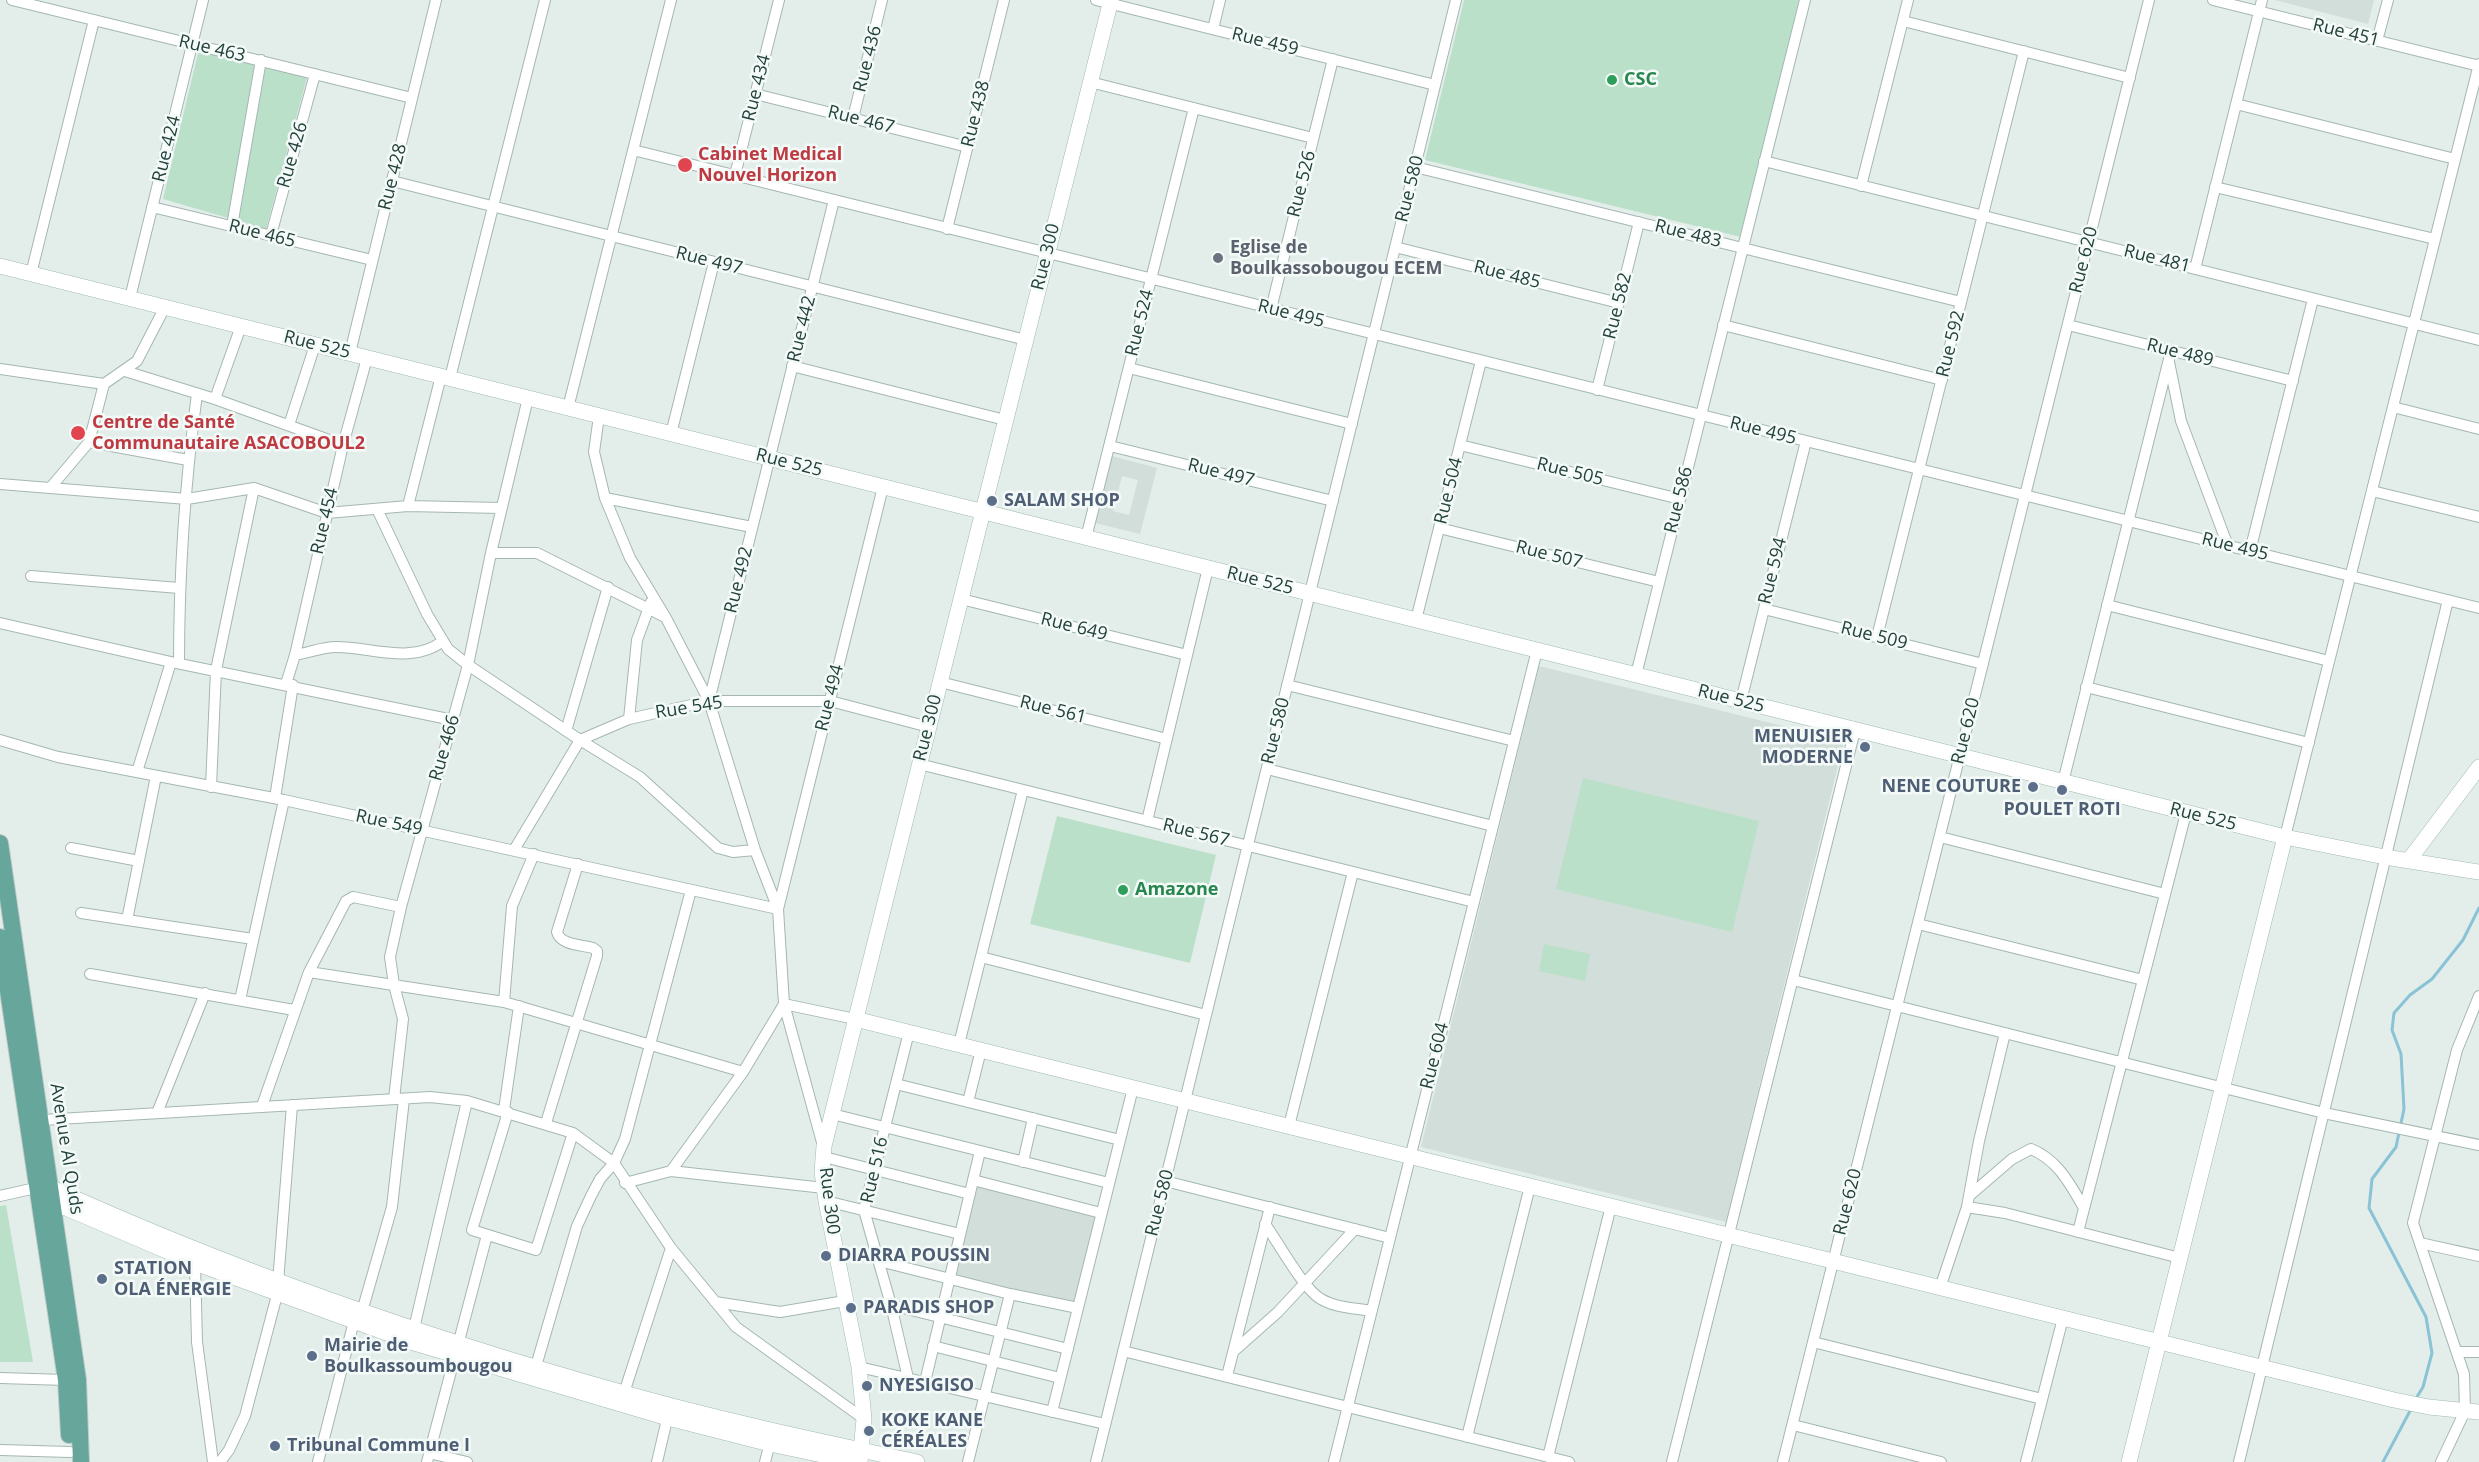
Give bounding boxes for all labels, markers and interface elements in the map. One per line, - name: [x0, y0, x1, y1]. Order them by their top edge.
- street label: Rue 451: [2310, 14, 2382, 52]
- street label: Rue 436: [849, 23, 887, 95]
- street label: Rue 459: [1229, 23, 1301, 61]
- street label: Rue 463: [177, 31, 247, 67]
- street label: Rue 434: [738, 52, 776, 124]
- place label: CSC: [1624, 69, 1657, 91]
- marker: CSC: [1605, 73, 1619, 87]
- street label: Rue 438: [957, 78, 995, 150]
- street label: Rue 467: [825, 101, 897, 139]
- street label: Rue 424: [148, 113, 186, 185]
- street label: Rue 426: [273, 119, 313, 191]
- street label: Rue 428: [374, 141, 412, 213]
- place label: Cabinet Medical Nouvel Horizon: [698, 144, 842, 186]
- street label: Rue 526: [1283, 148, 1321, 220]
- street label: Rue 580: [1391, 153, 1429, 225]
- marker: Cabinet Medical Nouvel Horizon: [676, 156, 694, 174]
- street label: Rue 465: [226, 215, 298, 253]
- street label: Rue 483: [1652, 215, 1724, 253]
- street label: Rue 300: [1027, 221, 1065, 293]
- street label: Rue 620: [2065, 224, 2103, 296]
- place label: Eglise de Boulkassobougou ECEM: [1230, 237, 1442, 280]
- street label: Rue 481: [2121, 240, 2193, 278]
- street label: Rue 497: [673, 242, 745, 280]
- marker: Eglise de Boulkassobougou ECEM: [1211, 251, 1225, 265]
- street label: Rue 485: [1471, 256, 1543, 294]
- street label: Rue 582: [1599, 270, 1637, 342]
- street label: Rue 524: [1121, 287, 1159, 359]
- street label: Rue 442: [783, 293, 821, 365]
- street label: Rue 495: [1255, 295, 1327, 333]
- street label: Rue 592: [1932, 308, 1970, 380]
- street label: Rue 525: [281, 326, 353, 364]
- street label: Rue 489: [2144, 334, 2216, 372]
- place label: Centre de Santé Communautaire ASACOBOUL2: [92, 412, 365, 454]
- street label: Rue 495: [1727, 412, 1799, 450]
- marker: Centre de Santé Communautaire ASACOBOUL2: [69, 424, 87, 442]
- street label: Rue 525: [753, 444, 825, 482]
- street label: Rue 505: [1534, 453, 1606, 491]
- street label: Rue 497: [1185, 454, 1257, 492]
- street label: Rue 504: [1430, 455, 1468, 527]
- street label: Rue 586: [1660, 464, 1698, 536]
- street label: Rue 454: [307, 486, 343, 556]
- place label: SALAM SHOP: [1004, 490, 1120, 512]
- marker: SALAM SHOP: [985, 494, 999, 508]
- street label: Rue 495: [2199, 528, 2271, 566]
- street label: Rue 594: [1754, 535, 1792, 607]
- street label: Rue 507: [1513, 536, 1585, 574]
- street label: Rue 492: [720, 544, 758, 616]
- street label: Rue 525: [1224, 562, 1296, 600]
- street label: Rue 649: [1038, 608, 1110, 646]
- street label: Rue 509: [1838, 617, 1910, 655]
- street label: Rue 494: [811, 662, 849, 734]
- street label: Rue 525: [1695, 680, 1767, 718]
- street label: Rue 561: [1017, 691, 1089, 729]
- street label: Rue 545: [654, 692, 724, 724]
- street label: Rue 300: [909, 692, 947, 764]
- street label: Rue 580: [1257, 695, 1295, 767]
- street label: Rue 620: [1947, 695, 1985, 767]
- street label: Rue 466: [425, 712, 465, 784]
- place label: MENUISIER MODERNE: [1754, 726, 1853, 768]
- marker: MENUISIER MODERNE: [1858, 740, 1872, 754]
- place label: NENE COUTURE: [1882, 776, 2021, 798]
- marker: NENE COUTURE: [2026, 780, 2040, 794]
- marker: POULET ROTI: [2055, 783, 2069, 797]
- street label: Rue 525: [2167, 798, 2239, 836]
- place label: POULET ROTI: [2003, 799, 2121, 821]
- street label: Rue 549: [354, 805, 424, 841]
- street label: Rue 567: [1160, 814, 1232, 852]
- place label: Amazone: [1135, 879, 1218, 901]
- marker: Amazone: [1116, 883, 1130, 897]
- street label: Rue 604: [1416, 1020, 1454, 1092]
- street label: Avenue Al Quds: [45, 1082, 87, 1216]
- street label: Rue 516: [857, 1135, 893, 1205]
- street label: Rue 300: [814, 1166, 844, 1236]
- street label: Rue 620: [1829, 1166, 1867, 1238]
- street label: Rue 580: [1141, 1167, 1179, 1239]
- place label: DIARRA POUSSIN: [838, 1245, 990, 1267]
- marker: DIARRA POUSSIN: [819, 1249, 833, 1263]
- place label: STATION OLA ÉNERGIE: [114, 1258, 231, 1300]
- marker: STATION OLA ÉNERGIE: [95, 1272, 109, 1286]
- place label: PARADIS SHOP: [863, 1297, 994, 1319]
- marker: PARADIS SHOP: [844, 1301, 858, 1315]
- place label: Mairie de Boulkassoumbougou: [324, 1335, 513, 1378]
- marker: Mairie de Boulkassoumbougou: [305, 1349, 319, 1363]
- place label: NYESIGISO: [879, 1375, 974, 1397]
- marker: NYESIGISO: [860, 1379, 874, 1393]
- place label: KOKE KANE CÉRÉALES: [881, 1410, 983, 1452]
- marker: KOKE KANE CÉRÉALES: [862, 1424, 876, 1438]
- place label: Tribunal Commune I: [287, 1435, 470, 1457]
- marker: Tribunal Commune I: [268, 1439, 282, 1453]

